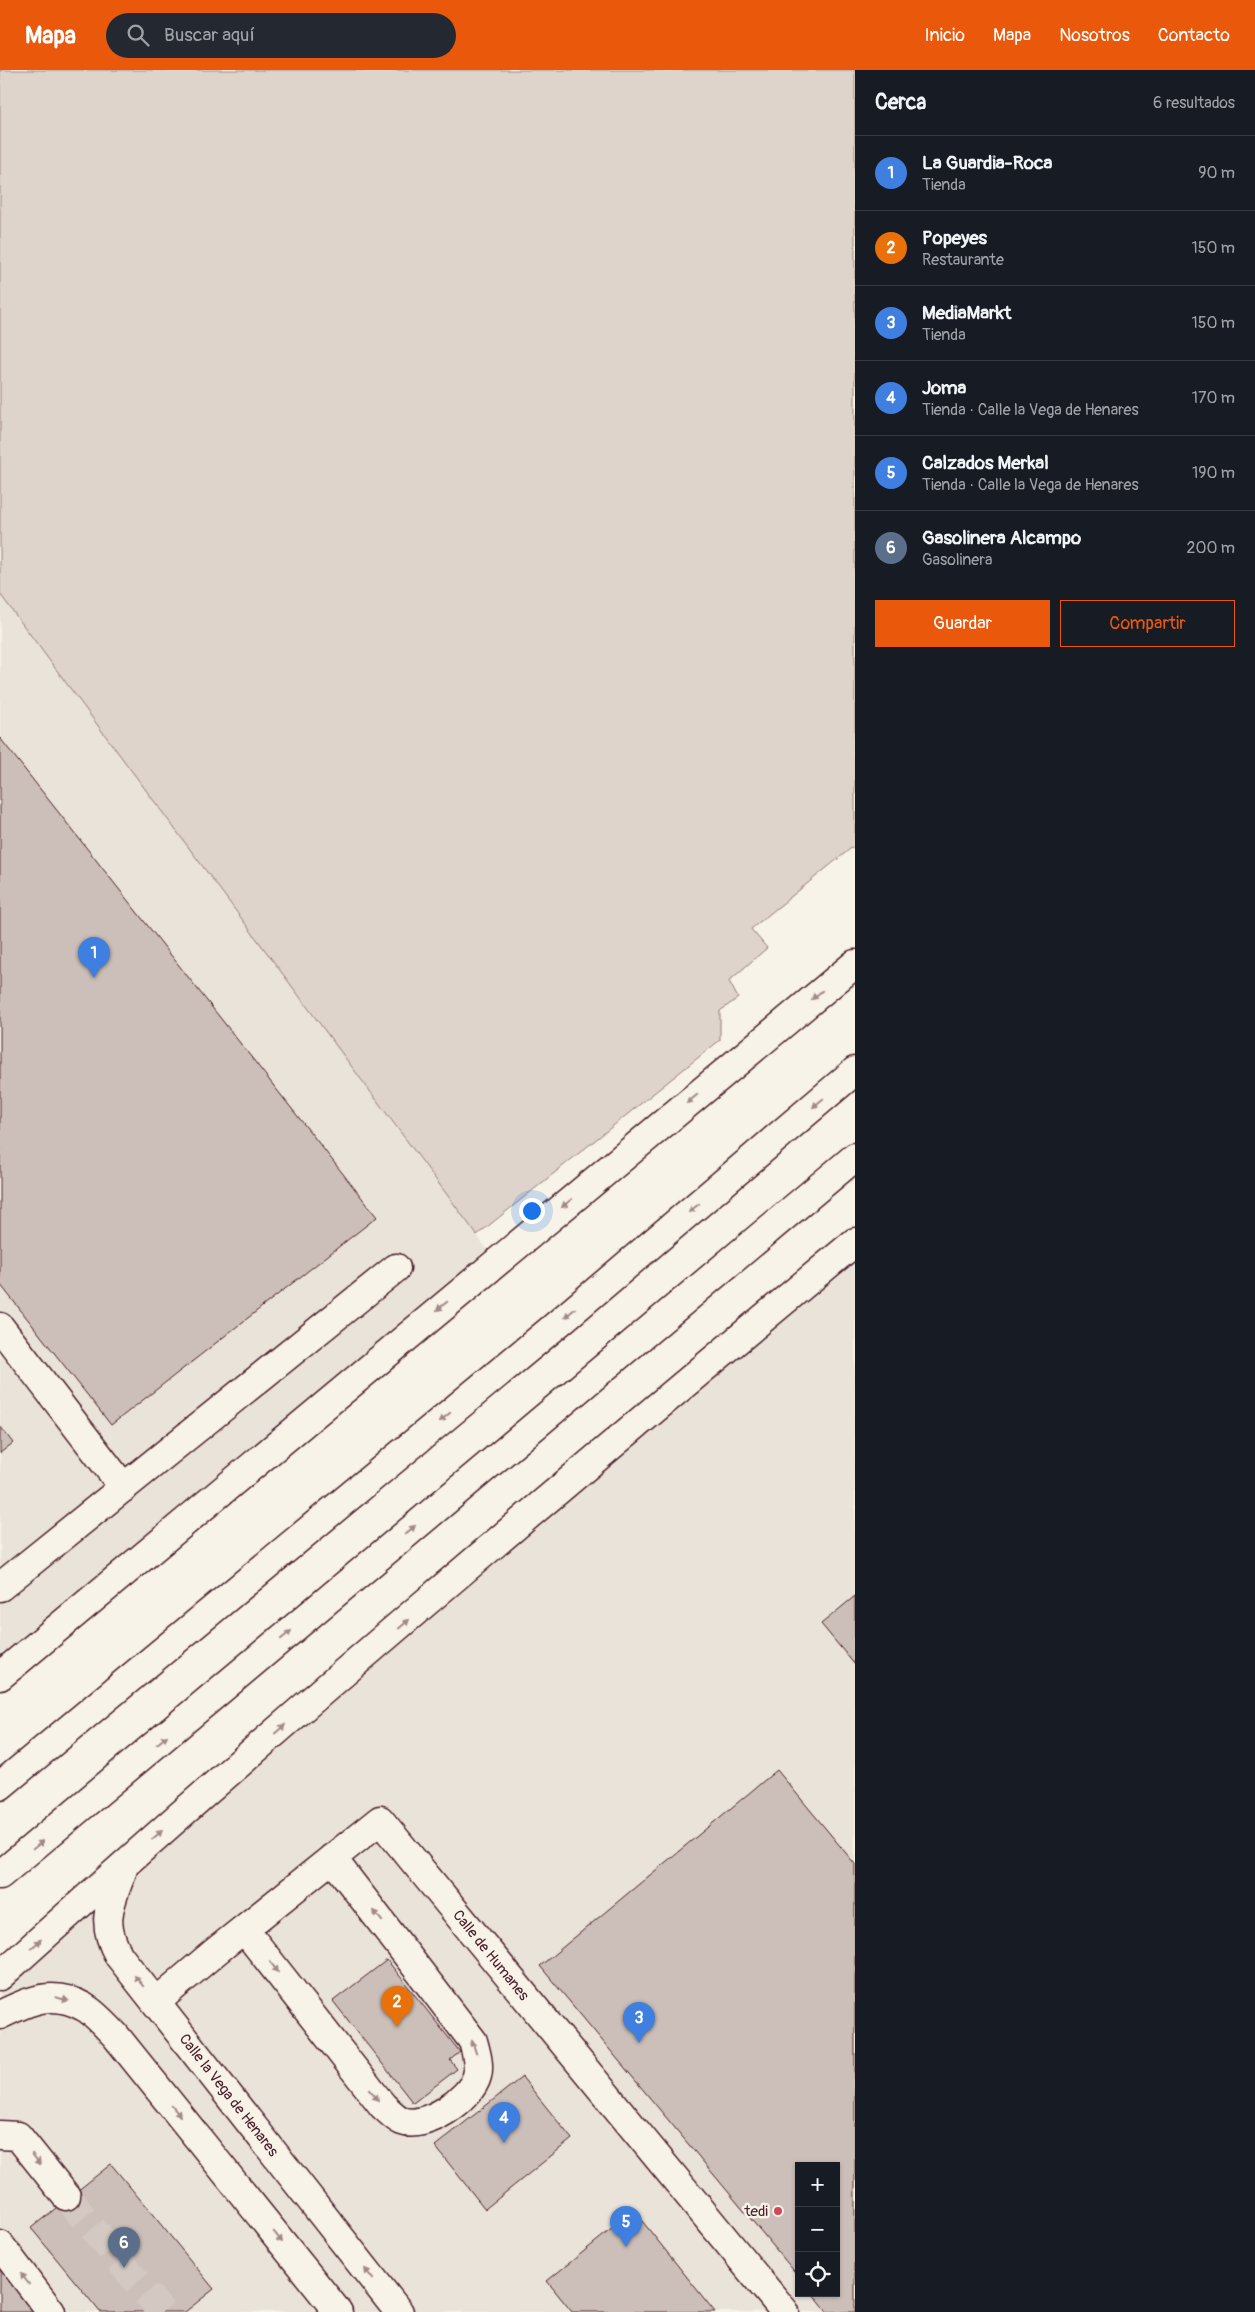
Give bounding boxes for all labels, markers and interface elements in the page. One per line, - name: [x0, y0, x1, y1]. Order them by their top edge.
- search box: [106, 13, 456, 58]
- text: Mapa: [25, 21, 76, 50]
- icon: search: [124, 21, 152, 49]
- text: Buscar aquí: [164, 23, 255, 47]
- text: Inicio: [924, 24, 965, 47]
- text: Mapa: [993, 24, 1031, 47]
- text: Nosotros: [1059, 24, 1130, 47]
- text: Contacto: [1158, 24, 1230, 47]
- text: Cerca: [875, 89, 926, 116]
- text: 6 resultados: [1153, 93, 1235, 113]
- text: La Guardia-Roca: [922, 151, 1052, 175]
- text: 1: [888, 163, 894, 183]
- text: 90 m: [1198, 163, 1235, 183]
- text: Tienda: [922, 175, 966, 195]
- text: Popeyes: [922, 226, 987, 250]
- text: 2: [887, 238, 895, 258]
- text: 150 m: [1191, 238, 1235, 258]
- text: Restaurante: [922, 250, 1004, 270]
- text: MediaMarkt: [922, 301, 1011, 325]
- text: 3: [887, 313, 895, 333]
- text: 150 m: [1191, 313, 1235, 333]
- text: Tienda: [922, 325, 966, 345]
- text: Joma: [922, 376, 966, 400]
- text: 4: [886, 388, 896, 408]
- text: 170 m: [1192, 388, 1235, 408]
- text: Tienda · Calle la Vega de Henares: [922, 400, 1139, 420]
- text: Calzados Merkal: [922, 451, 1049, 475]
- text: 5: [887, 463, 895, 483]
- text: 190 m: [1192, 463, 1235, 483]
- text: Tienda · Calle la Vega de Henares: [922, 475, 1139, 495]
- text: Gasolinera Alcampo: [922, 526, 1081, 550]
- text: 6: [886, 538, 896, 558]
- text: 200 m: [1187, 538, 1235, 558]
- text: Gasolinera: [922, 550, 992, 570]
- button: Guardar: [875, 600, 1050, 647]
- button: Compartir: [1060, 600, 1235, 647]
- pin: 1: [78, 937, 110, 978]
- one-way arrow: [811, 990, 824, 1001]
- one-way arrow: [686, 1093, 699, 1104]
- one-way arrow: [812, 1097, 825, 1108]
- one-way arrow: [561, 1197, 574, 1208]
- your location: [519, 1198, 545, 1224]
- one-way arrow: [688, 1202, 700, 1213]
- one-way arrow: [436, 1301, 449, 1312]
- one-way arrow: [564, 1308, 577, 1319]
- one-way arrow: [439, 1412, 452, 1423]
- one-way arrow: [404, 1525, 417, 1536]
- one-way arrow: [397, 1618, 410, 1629]
- one-way arrow: [280, 1630, 293, 1641]
- one-way arrow: [274, 1724, 287, 1735]
- one-way arrow: [156, 1735, 169, 1746]
- one-way arrow: [151, 1830, 164, 1841]
- one-way arrow: [31, 1839, 44, 1850]
- street label: Calle de Humanes: [448, 1906, 533, 2005]
- one-way arrow: [373, 1909, 383, 1923]
- one-way arrow: [30, 1938, 42, 1950]
- one-way arrow: [268, 1960, 279, 1973]
- one-way arrow: [133, 1974, 144, 1987]
- pin: 2: [381, 1986, 413, 2027]
- one-way arrow: [55, 1996, 70, 2004]
- pin: 3: [623, 2002, 655, 2043]
- street label: Calle la Vega de Henares: [175, 2030, 283, 2161]
- one-way arrow: [470, 2039, 478, 2054]
- one-way arrow: [369, 2088, 380, 2101]
- pin: 4: [488, 2102, 520, 2143]
- one-way arrow: [171, 2104, 182, 2117]
- one-way arrow: [31, 2152, 42, 2165]
- map controls: [795, 2162, 840, 2297]
- button: +: [795, 2162, 840, 2207]
- place label: tedi: [744, 2202, 768, 2221]
- marker: tedi: [772, 2205, 784, 2217]
- pin: 5: [610, 2206, 642, 2247]
- button: −: [795, 2207, 840, 2252]
- pin: 6: [108, 2227, 140, 2268]
- one-way arrow: [273, 2230, 284, 2243]
- button: locate: [795, 2252, 840, 2297]
- one-way arrow: [364, 2267, 374, 2281]
- one-way arrow: [20, 2273, 31, 2286]

